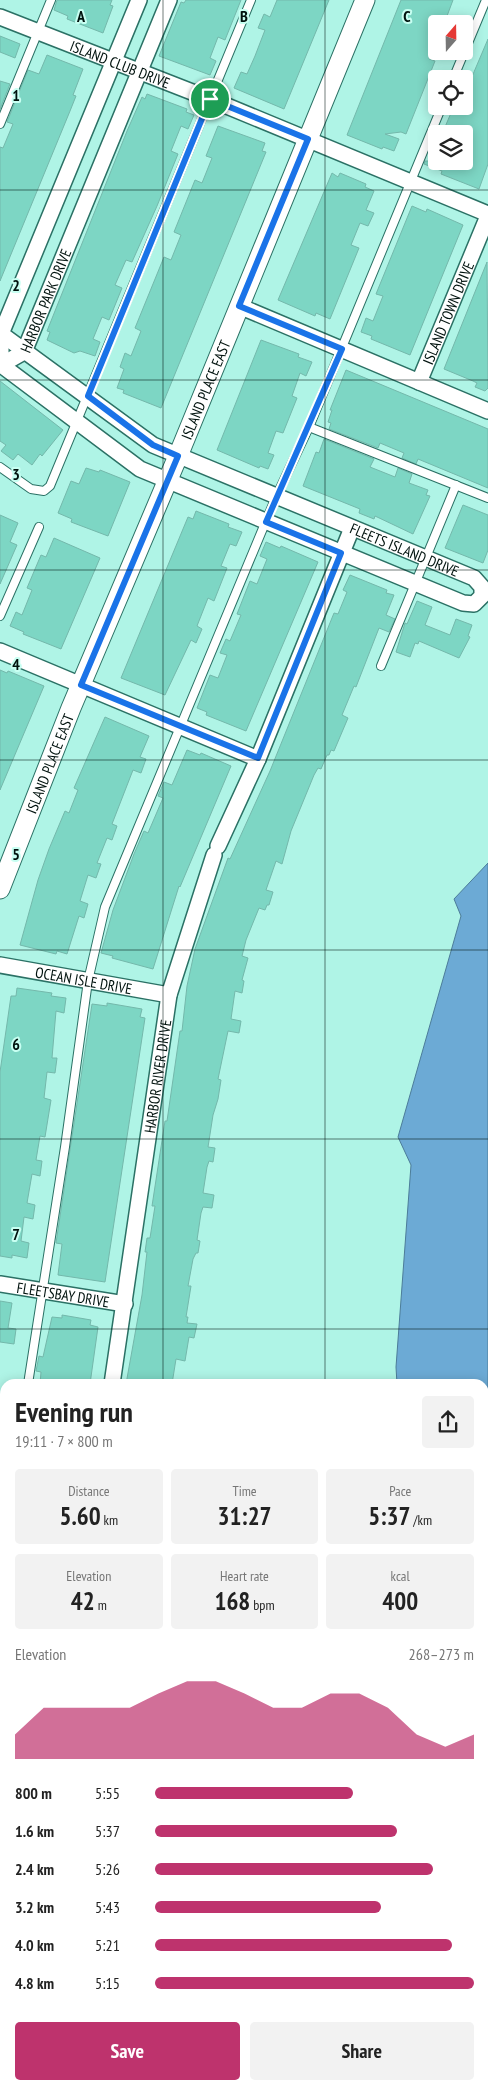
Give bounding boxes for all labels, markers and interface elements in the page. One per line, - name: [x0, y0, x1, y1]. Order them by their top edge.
- text: A: [76, 6, 86, 26]
- text: B: [240, 6, 248, 26]
- text: C: [403, 6, 411, 26]
- north arrow: [428, 15, 472, 60]
- map controls: [428, 15, 473, 170]
- street label: ISLAND CLUB DRIVE: [67, 36, 173, 92]
- button: locate: [428, 70, 473, 115]
- pin: [189, 78, 231, 120]
- text: 1: [12, 85, 20, 105]
- icon: arrive: [196, 85, 224, 113]
- button: layers: [428, 125, 473, 170]
- street label: HARBOR PARK DRIVE: [15, 246, 75, 355]
- street label: ISLAND TOWN DRIVE: [418, 258, 478, 367]
- text: 2: [12, 275, 20, 295]
- street label: ISLAND PLACE EAST: [176, 337, 234, 442]
- text: 3: [12, 464, 20, 484]
- street label: FLEETS ISLAND DRIVE: [347, 518, 462, 580]
- text: 4: [12, 654, 20, 674]
- street label: ISLAND PLACE EAST: [21, 710, 78, 816]
- text: 5: [12, 844, 20, 864]
- street label: OCEAN ISLE DRIVE: [34, 962, 133, 998]
- street label: HARBOR RIVER DRIVE: [139, 1018, 175, 1134]
- text: 6: [12, 1034, 20, 1054]
- text: 7: [12, 1224, 20, 1244]
- street label: FLEETSBAY DRIVE: [16, 1277, 111, 1311]
- text: Evening run: [15, 1393, 133, 1430]
- button: share: [422, 1396, 474, 1448]
- text: 19:11 · 7 × 800 m: [15, 1431, 113, 1451]
- text: Distance: [68, 1482, 109, 1500]
- text: Time: [232, 1482, 257, 1500]
- text: Pace: [389, 1482, 411, 1500]
- text: 5.60: [59, 1500, 101, 1532]
- text: 31:27: [217, 1500, 272, 1532]
- text: 5:37: [368, 1500, 410, 1532]
- text: km: [101, 1511, 118, 1529]
- text: /km: [410, 1511, 432, 1529]
- text: Elevation: [66, 1567, 111, 1585]
- text: Heart rate: [220, 1567, 269, 1585]
- text: kcal: [391, 1567, 410, 1585]
- text: 42: [71, 1585, 95, 1617]
- text: 168: [214, 1585, 250, 1617]
- text: 400: [382, 1585, 418, 1617]
- text: m: [95, 1596, 107, 1614]
- text: bpm: [250, 1596, 275, 1614]
- text: Elevation: [15, 1644, 66, 1664]
- text: 268–273 m: [409, 1644, 474, 1664]
- text: 800 m: [15, 1783, 52, 1803]
- text: 5:55: [95, 1783, 120, 1803]
- text: 1.6 km: [15, 1821, 54, 1841]
- text: 5:37: [95, 1821, 120, 1841]
- text: 2.4 km: [15, 1859, 54, 1879]
- text: 5:26: [95, 1859, 120, 1879]
- text: 3.2 km: [15, 1897, 54, 1917]
- text: 5:43: [95, 1897, 120, 1917]
- text: 4.0 km: [15, 1935, 54, 1955]
- text: 5:21: [95, 1935, 120, 1955]
- text: 4.8 km: [15, 1973, 54, 1993]
- text: 5:15: [95, 1973, 120, 1993]
- button: Save: [15, 2022, 240, 2080]
- button: Share: [250, 2022, 474, 2080]

